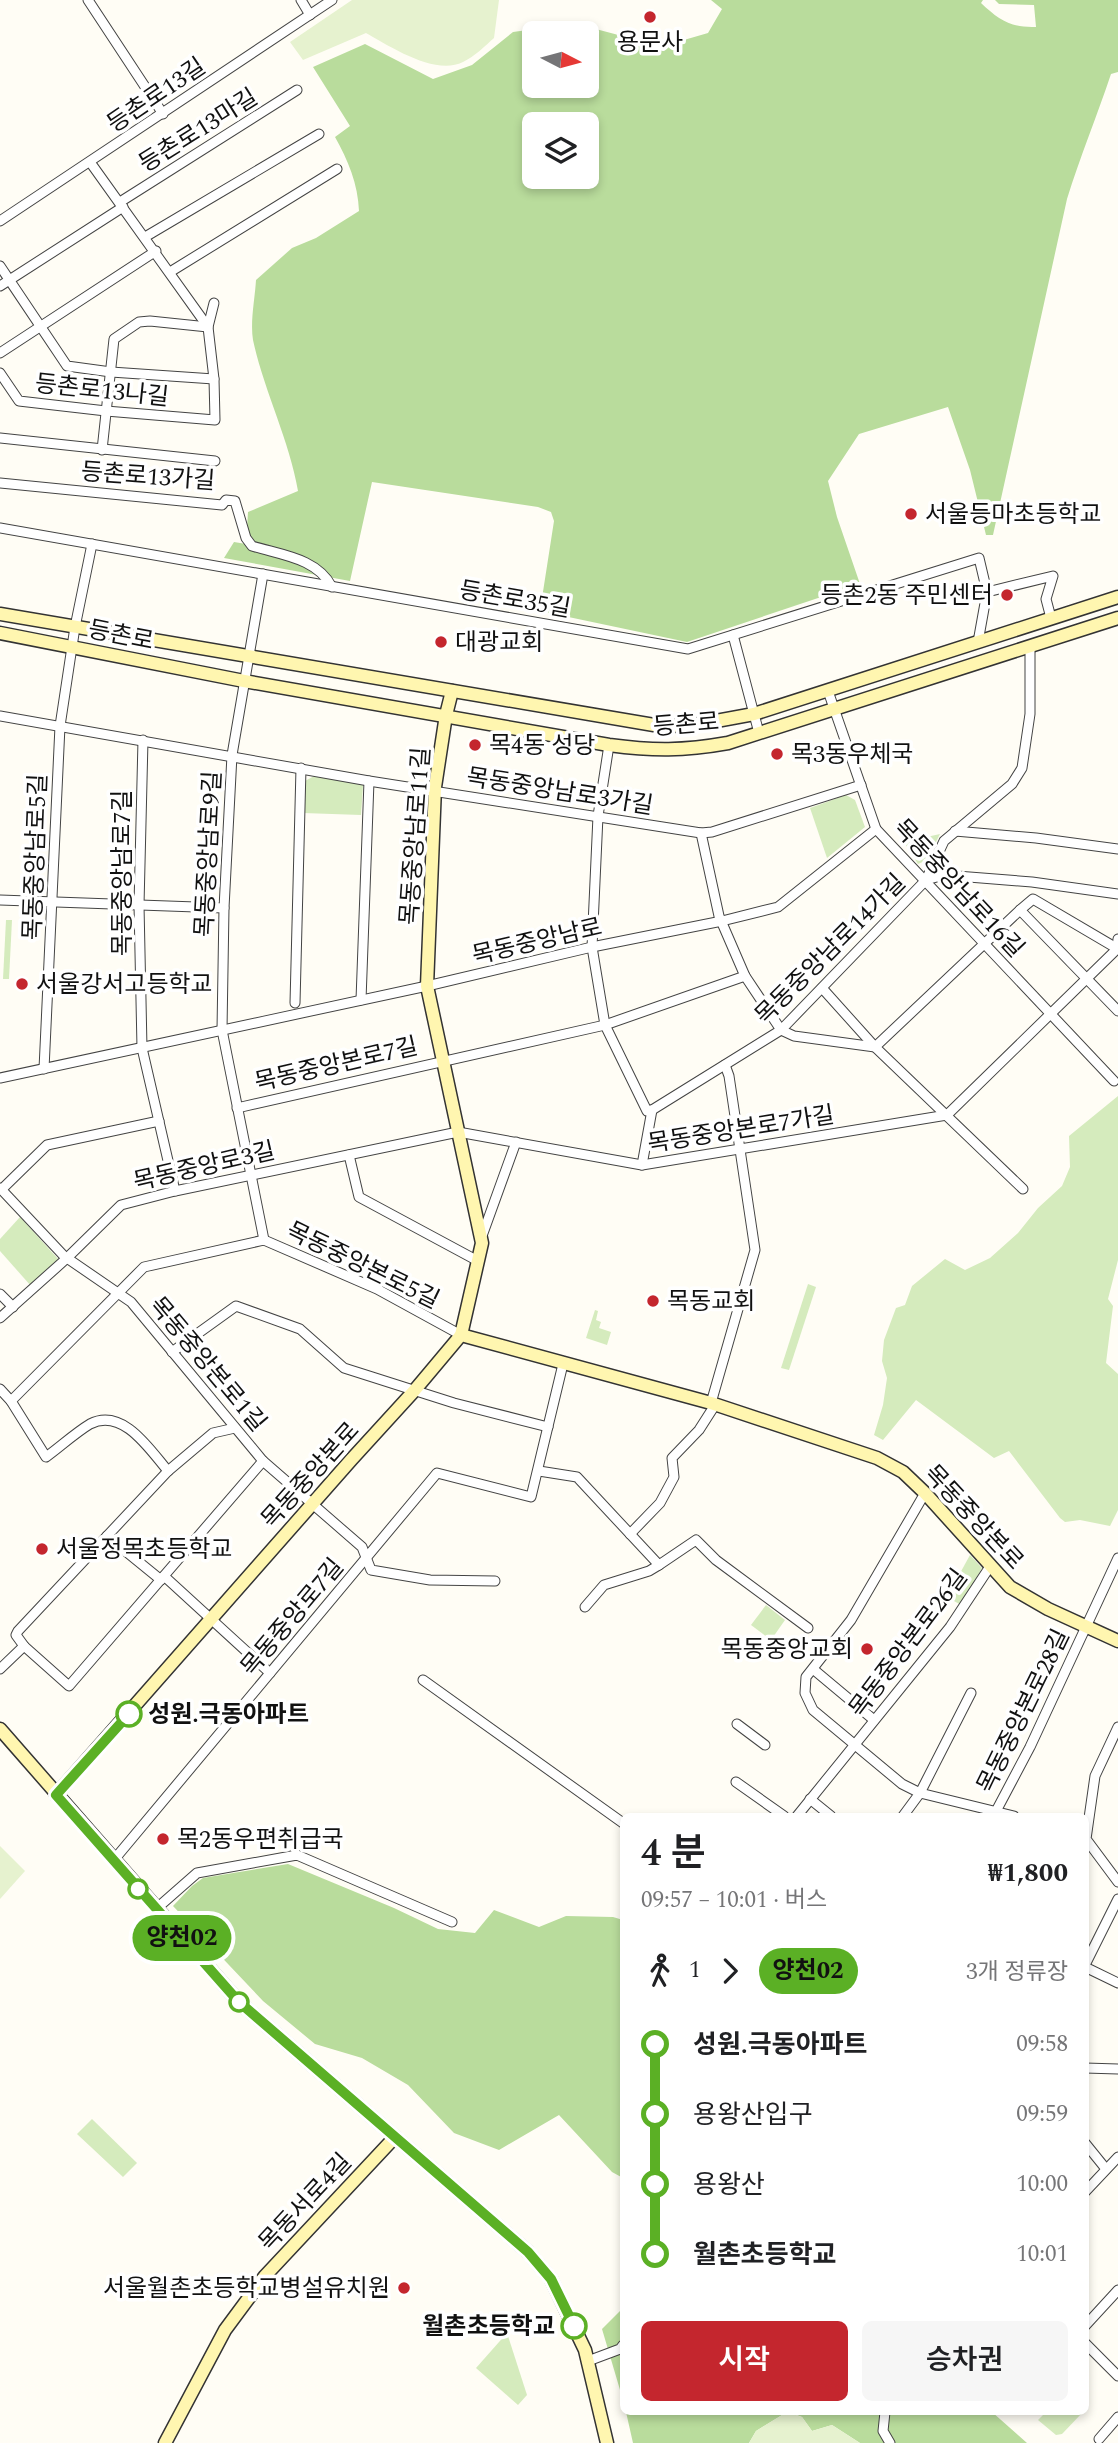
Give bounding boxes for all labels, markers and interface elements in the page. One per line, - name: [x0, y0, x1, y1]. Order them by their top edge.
- marker: 용문사: [642, 9, 658, 25]
- north arrow: [522, 21, 598, 98]
- map controls: [522, 21, 599, 189]
- place label: 용문사: [617, 25, 683, 61]
- street label: 등촌로13길: [100, 49, 213, 142]
- street label: 등촌로13마길: [132, 80, 265, 182]
- button: layers: [522, 112, 599, 189]
- street label: 등촌로13나길: [33, 366, 171, 416]
- street label: 등촌로13가길: [80, 454, 216, 500]
- place label: 서울등마초등학교: [925, 497, 1102, 533]
- marker: 서울등마초등학교: [903, 506, 919, 522]
- street label: 등촌로35길: [456, 573, 573, 627]
- place label: 등촌2동 주민센터: [820, 578, 993, 614]
- marker: 등촌2동 주민센터: [999, 587, 1015, 603]
- street label: 등촌로: [85, 612, 157, 660]
- place label: 대광교회: [455, 625, 543, 661]
- marker: 대광교회: [433, 634, 449, 650]
- street label: 등촌로: [652, 704, 721, 746]
- place label: 목4동 성당: [489, 728, 595, 764]
- marker: 목4동 성당: [467, 737, 483, 753]
- place label: 목3동우체국: [791, 737, 913, 773]
- street label: 목동중앙남로11길: [392, 746, 440, 926]
- marker: 목3동우체국: [769, 746, 785, 762]
- street label: 목동중앙남로3가길: [464, 759, 656, 825]
- street label: 목동중앙남로9길: [187, 770, 231, 938]
- street label: 목동중앙남로5길: [15, 773, 57, 941]
- street label: 목동중앙남로7길: [105, 790, 141, 956]
- street label: 목동중앙남로16길: [884, 811, 1032, 966]
- street label: 목동중앙남로14가길: [747, 866, 914, 1033]
- street label: 목동중앙남로: [469, 910, 606, 974]
- place label: 서울강서고등학교: [36, 967, 213, 1003]
- marker: 서울강서고등학교: [14, 976, 30, 992]
- street label: 목동중앙본로7길: [251, 1029, 421, 1101]
- street label: 목동중앙본로7가길: [645, 1097, 837, 1163]
- street label: 목동중앙로3길: [130, 1133, 279, 1201]
- street label: 목동중앙본로5길: [280, 1213, 445, 1319]
- place label: 목동교회: [667, 1284, 755, 1320]
- street label: 목동중앙본로1길: [140, 1289, 275, 1440]
- marker: 목동교회: [645, 1293, 661, 1309]
- street label: 목동중앙본로: [253, 1414, 368, 1537]
- street label: 목동중앙본로: [915, 1457, 1032, 1578]
- place label: 서울정목초등학교: [56, 1532, 233, 1568]
- marker: 서울정목초등학교: [34, 1541, 50, 1557]
- street label: 목동중앙로7길: [233, 1551, 353, 1685]
- street label: 목동중앙본로26길: [841, 1561, 977, 1726]
- street label: 목동중앙본로28길: [969, 1623, 1079, 1800]
- place label: 목동중앙교회: [721, 1632, 853, 1668]
- marker: 목동중앙교회: [859, 1641, 875, 1657]
- place label: 성원.극동아파트: [148, 1697, 309, 1733]
- marker: 성원.극동아파트: [116, 1701, 142, 1727]
- place label: 목2동우편취급국: [177, 1822, 344, 1858]
- text: 4 분: [641, 1825, 706, 1883]
- marker: 목2동우편취급국: [155, 1831, 171, 1847]
- text: ₩1,800: [988, 1853, 1068, 1893]
- unlabelled marker: [128, 1879, 148, 1899]
- text: 09:57 – 10:01 · 버스: [641, 1883, 827, 1918]
- line badge: 양천02: [133, 1915, 231, 1961]
- text: 양천02: [146, 1920, 218, 1956]
- icon: walk: [641, 1952, 679, 1990]
- icon: forward: [711, 1952, 749, 1990]
- text: 1: [689, 1953, 701, 1988]
- text: 양천02: [773, 1953, 844, 1989]
- text: 3개 정류장: [966, 1955, 1068, 1990]
- unlabelled marker: [229, 1992, 249, 2012]
- text: 성원.극동아파트: [693, 2025, 867, 2065]
- text: 09:58: [1016, 2027, 1068, 2062]
- text: 용왕산입구: [693, 2095, 813, 2135]
- text: 09:59: [1016, 2097, 1068, 2132]
- street label: 목동서로4길: [251, 2146, 361, 2260]
- text: 용왕산: [693, 2165, 765, 2205]
- text: 10:00: [1016, 2167, 1068, 2202]
- text: 월촌초등학교: [693, 2235, 837, 2275]
- text: 10:01: [1016, 2237, 1068, 2272]
- place label: 서울월촌초등학교병설유치원: [103, 2271, 390, 2307]
- marker: 서울월촌초등학교병설유치원: [396, 2280, 412, 2296]
- place label: 월촌초등학교: [423, 2309, 555, 2345]
- marker: 월촌초등학교: [561, 2313, 587, 2339]
- button: 시작: [641, 2321, 848, 2401]
- button: 승차권: [862, 2321, 1068, 2401]

